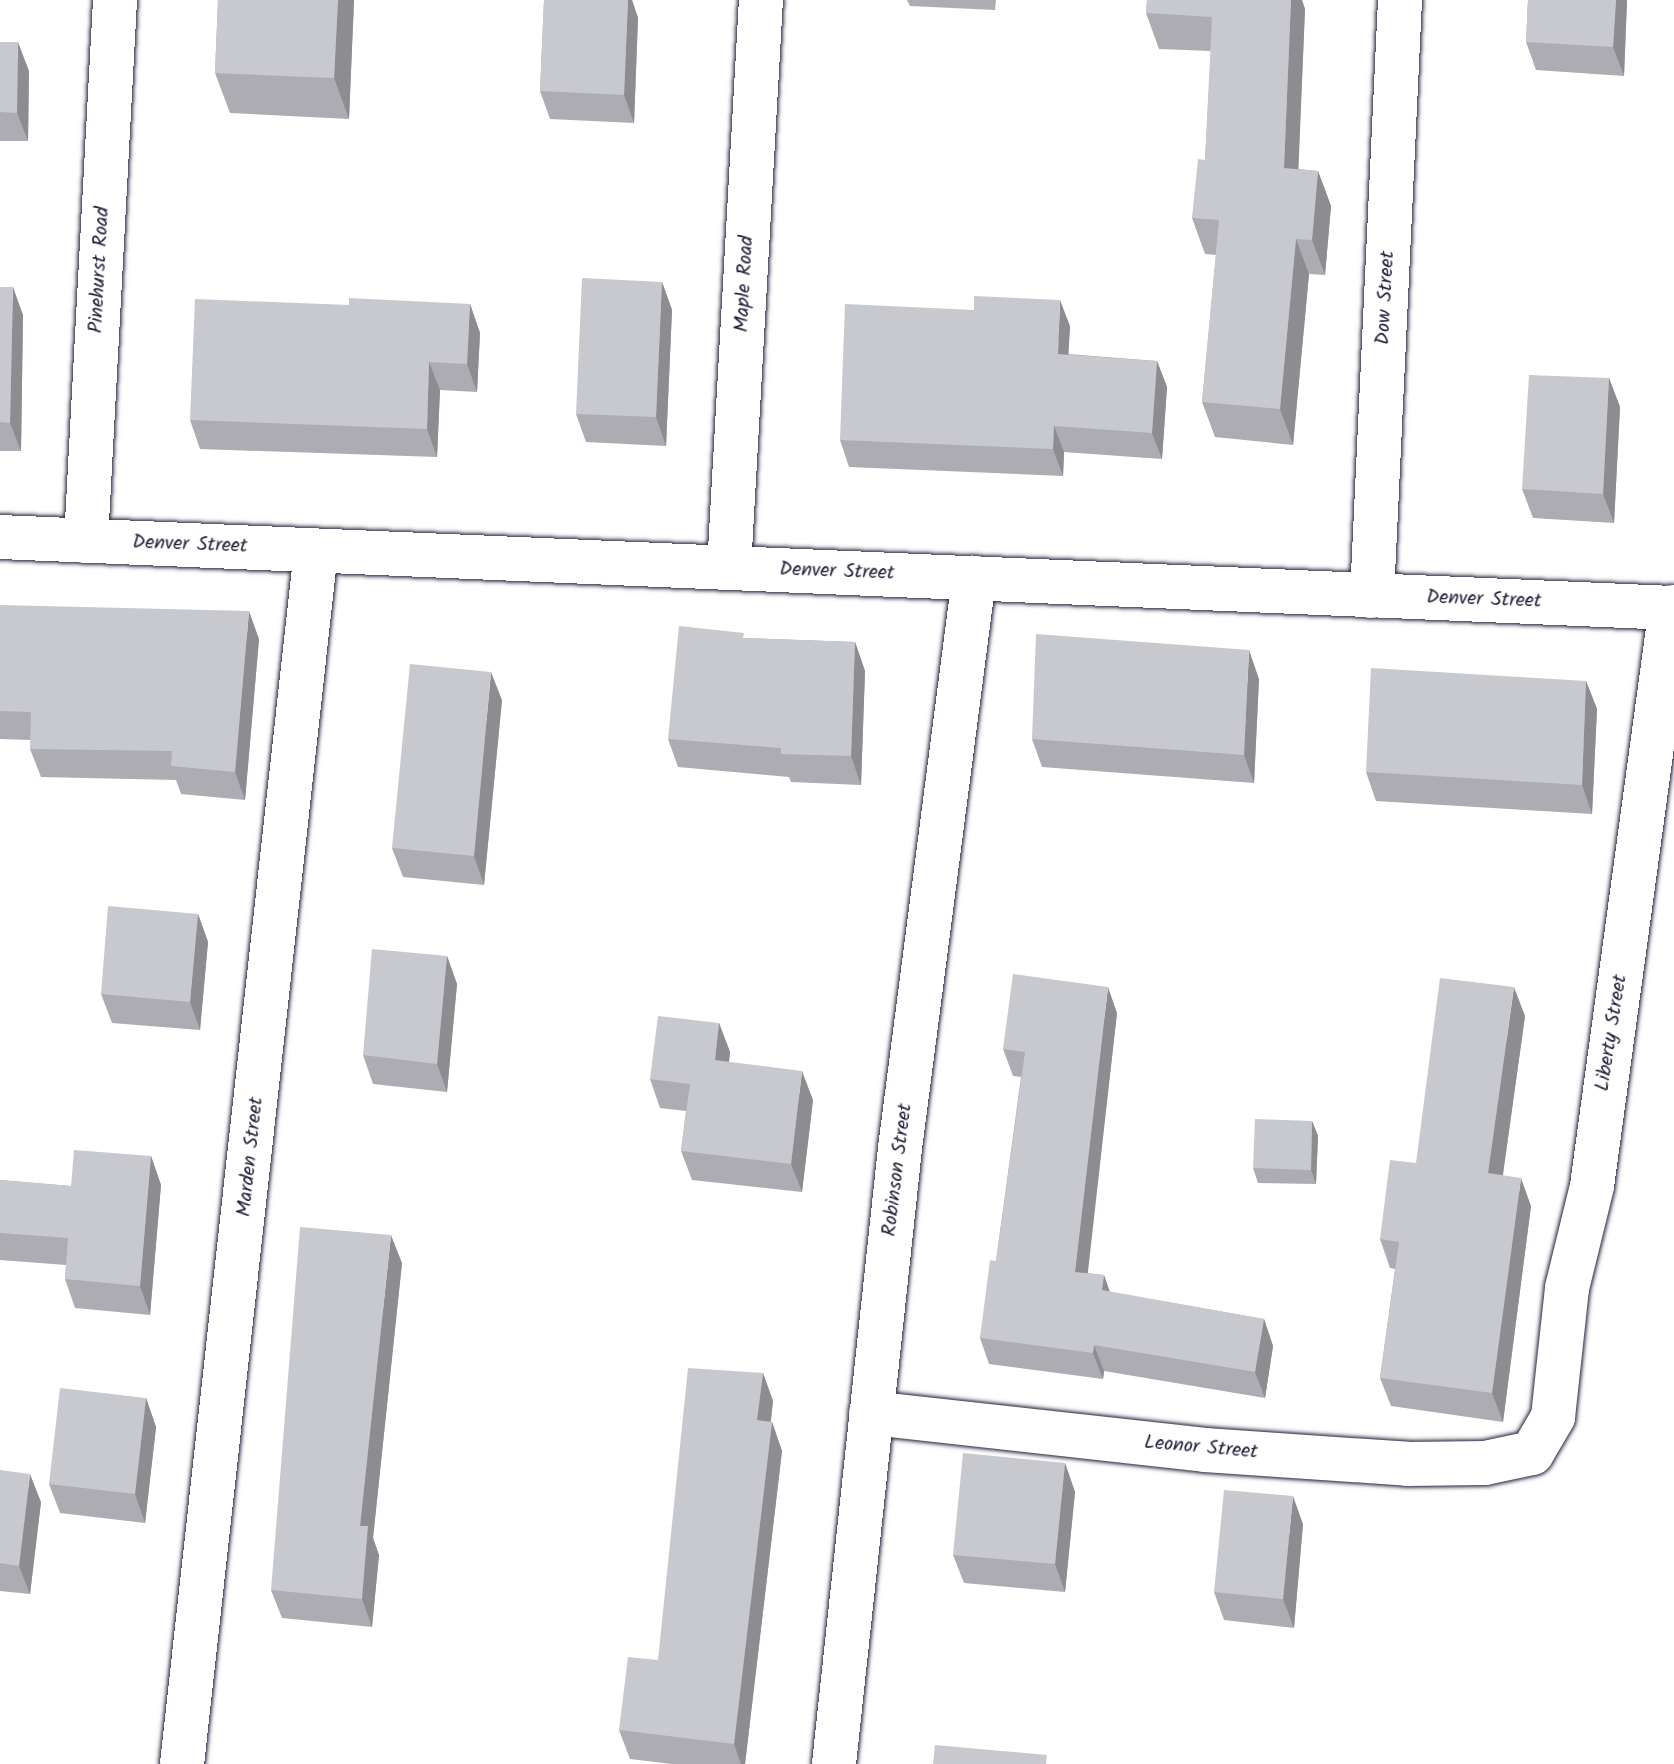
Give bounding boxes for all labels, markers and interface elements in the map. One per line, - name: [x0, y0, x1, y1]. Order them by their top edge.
- street label: Pinehurst Road: [85, 206, 115, 334]
- street label: Maple Road: [730, 235, 760, 333]
- street label: Dow Street: [1372, 250, 1400, 346]
- street label: Denver Street: [132, 531, 248, 559]
- street label: Denver Street: [779, 558, 895, 586]
- street label: Denver Street: [1426, 586, 1542, 614]
- street label: Liberty Street: [1591, 973, 1633, 1093]
- street label: Marden Street: [233, 1096, 269, 1218]
- street label: Robinson Street: [878, 1102, 918, 1238]
- street label: Leonor Street: [1143, 1431, 1259, 1465]

